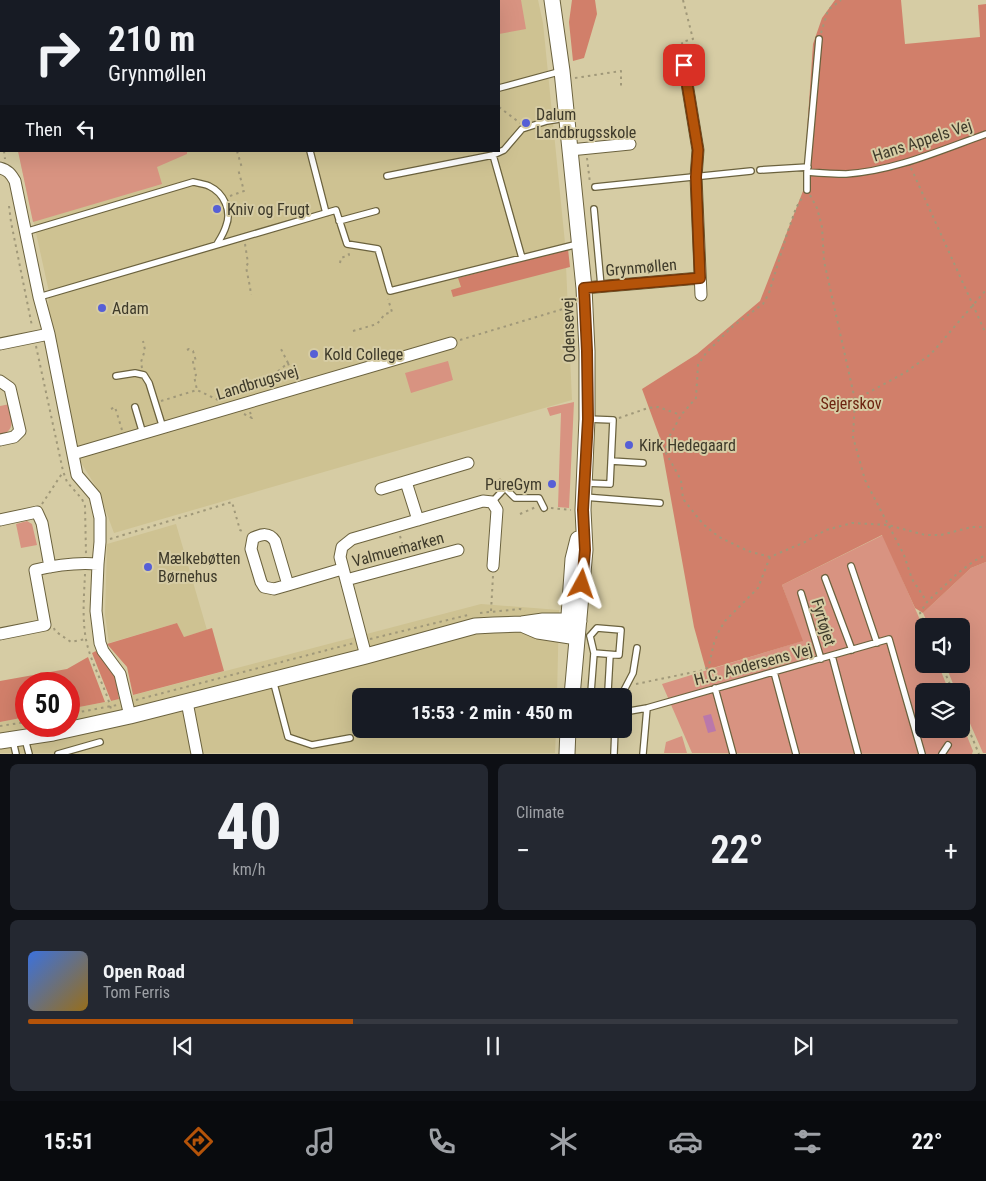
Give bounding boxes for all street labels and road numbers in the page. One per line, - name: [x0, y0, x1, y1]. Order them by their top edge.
- street label: Hans Appels Vej: [870, 115, 974, 165]
- street label: Grynmøllen: [605, 255, 677, 280]
- street label: Odensevej: [558, 297, 579, 363]
- street label: Landbrugsvej: [214, 361, 300, 404]
- street label: Valmuemarken: [350, 528, 446, 571]
- street label: Fyrtøjet: [807, 596, 840, 648]
- street label: H.C. Andersens Vej: [692, 640, 814, 689]

